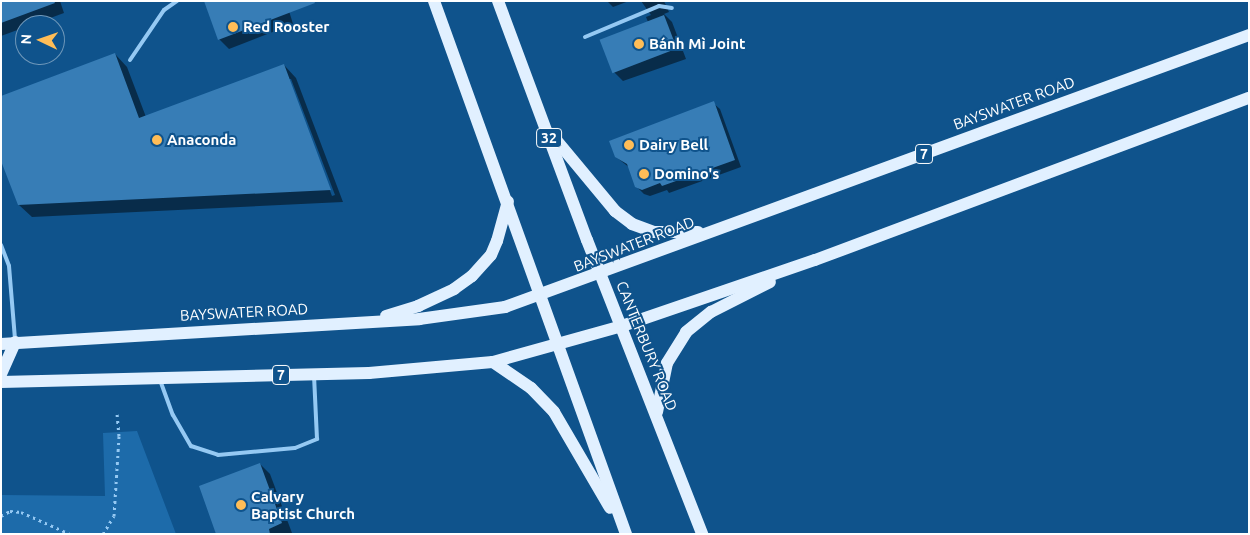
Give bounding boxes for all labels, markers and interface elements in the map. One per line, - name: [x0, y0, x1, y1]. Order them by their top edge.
- north arrow: [15, 15, 65, 65]
- place label: Red Rooster: [243, 18, 329, 36]
- marker: Red Rooster: [227, 21, 239, 33]
- text: N: [18, 34, 34, 45]
- place label: Bánh Mì Joint: [649, 35, 746, 53]
- marker: Bánh Mì Joint: [633, 38, 645, 50]
- street label: BAYSWATER ROAD: [951, 73, 1077, 133]
- road number: 32: [535, 126, 563, 150]
- place label: Anaconda: [167, 131, 236, 149]
- marker: Anaconda: [151, 134, 163, 146]
- place label: Dairy Bell: [639, 136, 708, 154]
- marker: Dairy Bell: [623, 139, 635, 151]
- road number: 7: [914, 142, 934, 166]
- place label: Domino's: [654, 165, 719, 183]
- marker: Domino's: [638, 168, 650, 180]
- street label: BAYSWATER ROAD: [571, 213, 697, 275]
- street label: CANTERBURY ROAD: [613, 278, 681, 414]
- street label: BAYSWATER ROAD: [180, 300, 308, 324]
- road number: 7: [271, 364, 291, 386]
- place label: Calvary Baptist Church: [251, 487, 355, 522]
- marker: Calvary Baptist Church: [235, 499, 247, 511]

